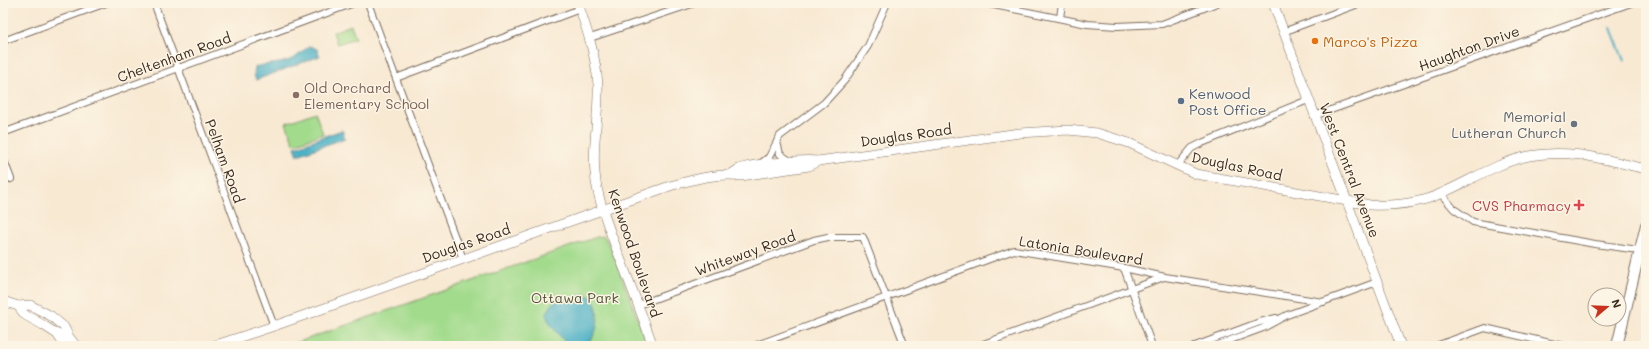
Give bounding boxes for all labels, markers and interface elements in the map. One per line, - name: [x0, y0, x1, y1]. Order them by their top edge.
- street label: Haughton Drive: [1416, 21, 1522, 75]
- street label: Cheltenham Road: [114, 28, 234, 86]
- place label: Marco's Pizza: [1323, 32, 1418, 51]
- marker: Marco's Pizza: [1310, 36, 1320, 46]
- place label: Old Orchard Elementary School: [304, 78, 430, 113]
- place label: Kenwood Post Office: [1189, 84, 1266, 119]
- marker: Old Orchard Elementary School: [291, 90, 301, 100]
- marker: Kenwood Post Office: [1176, 96, 1186, 106]
- street label: West Central Avenue: [1315, 100, 1385, 240]
- place label: Memorial Lutheran Church: [1452, 107, 1566, 142]
- street label: Pelham Road: [201, 116, 249, 206]
- street label: Douglas Road: [859, 119, 953, 151]
- marker: Memorial Lutheran Church: [1569, 119, 1579, 129]
- street label: Douglas Road: [1190, 147, 1284, 185]
- street label: Kenwood Boulevard: [604, 186, 666, 320]
- place label: CVS Pharmacy: [1472, 196, 1571, 215]
- marker: CVS Pharmacy: [1574, 200, 1584, 210]
- street label: Douglas Road: [419, 219, 513, 267]
- street label: Whiteway Road: [692, 226, 798, 280]
- street label: Latonia Boulevard: [1018, 231, 1144, 269]
- north arrow: [1587, 287, 1627, 327]
- park label: Ottawa Park: [531, 288, 619, 307]
- text: N: [1608, 297, 1625, 310]

